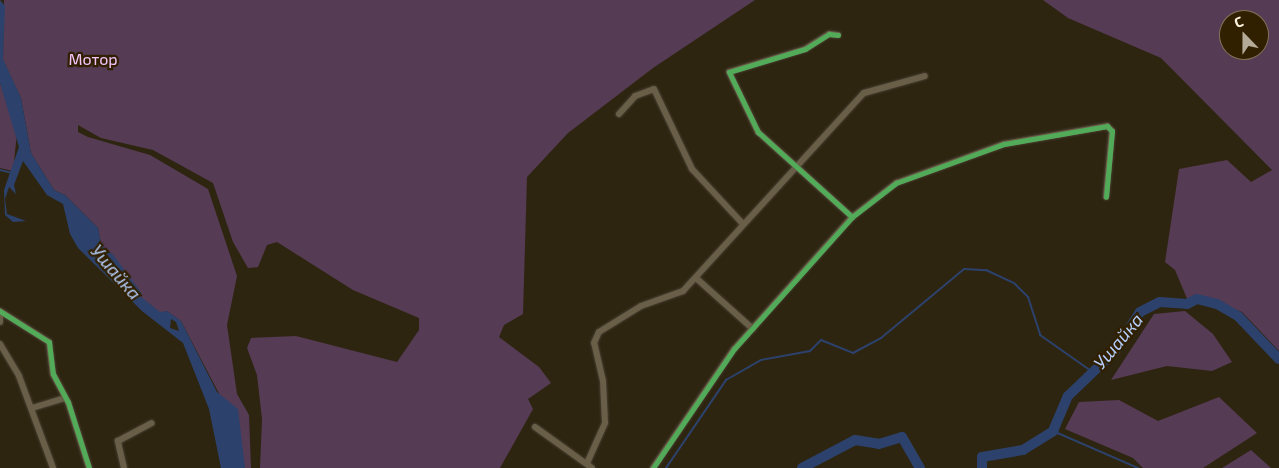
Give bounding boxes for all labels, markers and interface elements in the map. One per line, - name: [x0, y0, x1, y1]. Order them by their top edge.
- north arrow: [1219, 10, 1269, 60]
- text: С: [1232, 12, 1246, 31]
- park label: Мотор: [68, 49, 118, 69]
- water label: Ушайка: [86, 240, 146, 304]
- water label: Ушайка: [1089, 309, 1147, 373]

